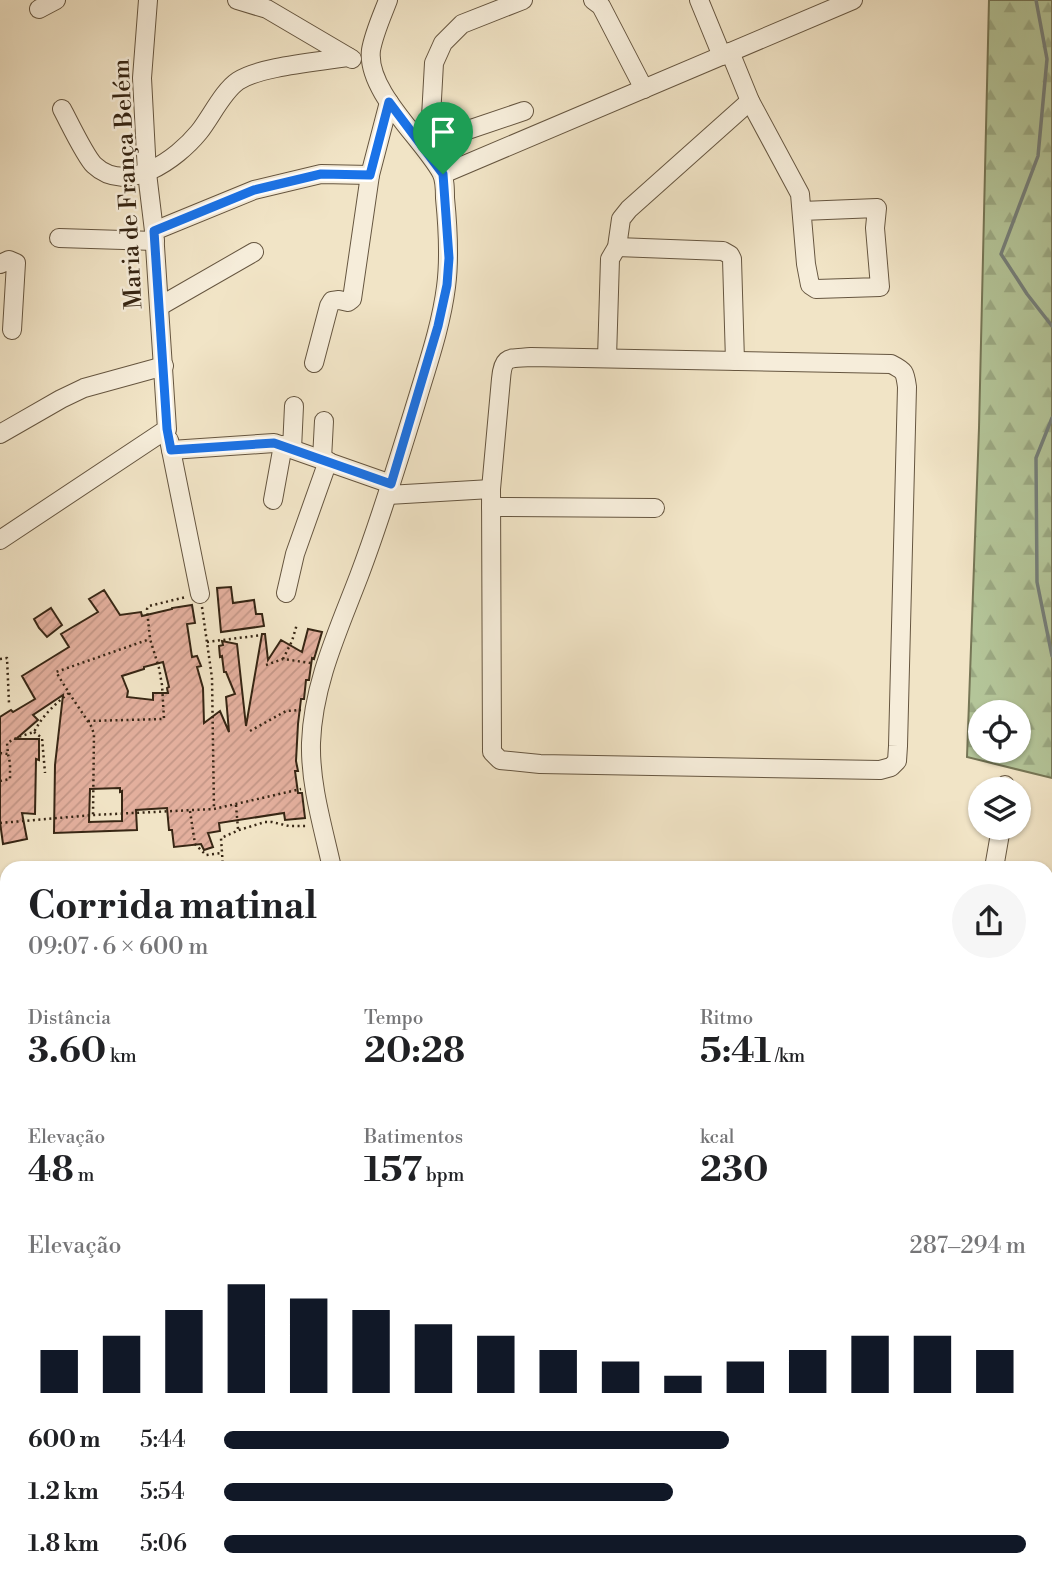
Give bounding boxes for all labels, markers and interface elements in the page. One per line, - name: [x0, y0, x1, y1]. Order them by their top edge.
- street label: Maria de França Belém: [106, 58, 150, 310]
- pin: [413, 102, 473, 174]
- icon: arrive: [424, 113, 462, 151]
- map controls: [968, 700, 1031, 840]
- button: locate: [968, 700, 1031, 763]
- button: layers: [968, 777, 1031, 840]
- text: Corrida matinal: [28, 883, 317, 930]
- button: share: [952, 884, 1026, 958]
- text: 09:07 · 6 × 600 m: [28, 933, 208, 961]
- text: Distância: [28, 1006, 111, 1030]
- text: Tempo: [364, 1006, 423, 1030]
- text: Ritmo: [700, 1006, 753, 1030]
- text: 3.60: [28, 1030, 106, 1073]
- text: 20:28: [364, 1030, 465, 1073]
- text: 5:41: [700, 1030, 771, 1073]
- text: km: [106, 1044, 137, 1068]
- text: /km: [771, 1044, 805, 1068]
- text: Elevação: [28, 1125, 105, 1149]
- text: Batimentos: [364, 1125, 463, 1149]
- text: kcal: [700, 1125, 734, 1149]
- text: 48: [28, 1149, 74, 1192]
- text: 157: [364, 1149, 422, 1192]
- text: 230: [700, 1149, 768, 1192]
- text: m: [74, 1163, 94, 1187]
- text: bpm: [422, 1163, 464, 1187]
- text: Elevação: [28, 1232, 121, 1260]
- text: 287–294 m: [910, 1232, 1026, 1260]
- text: 600 m: [28, 1426, 101, 1454]
- text: 5:44: [140, 1426, 186, 1454]
- text: 1.2 km: [28, 1478, 99, 1506]
- text: 5:54: [140, 1478, 185, 1506]
- text: 1.8 km: [28, 1530, 99, 1558]
- text: 5:06: [140, 1530, 187, 1558]

